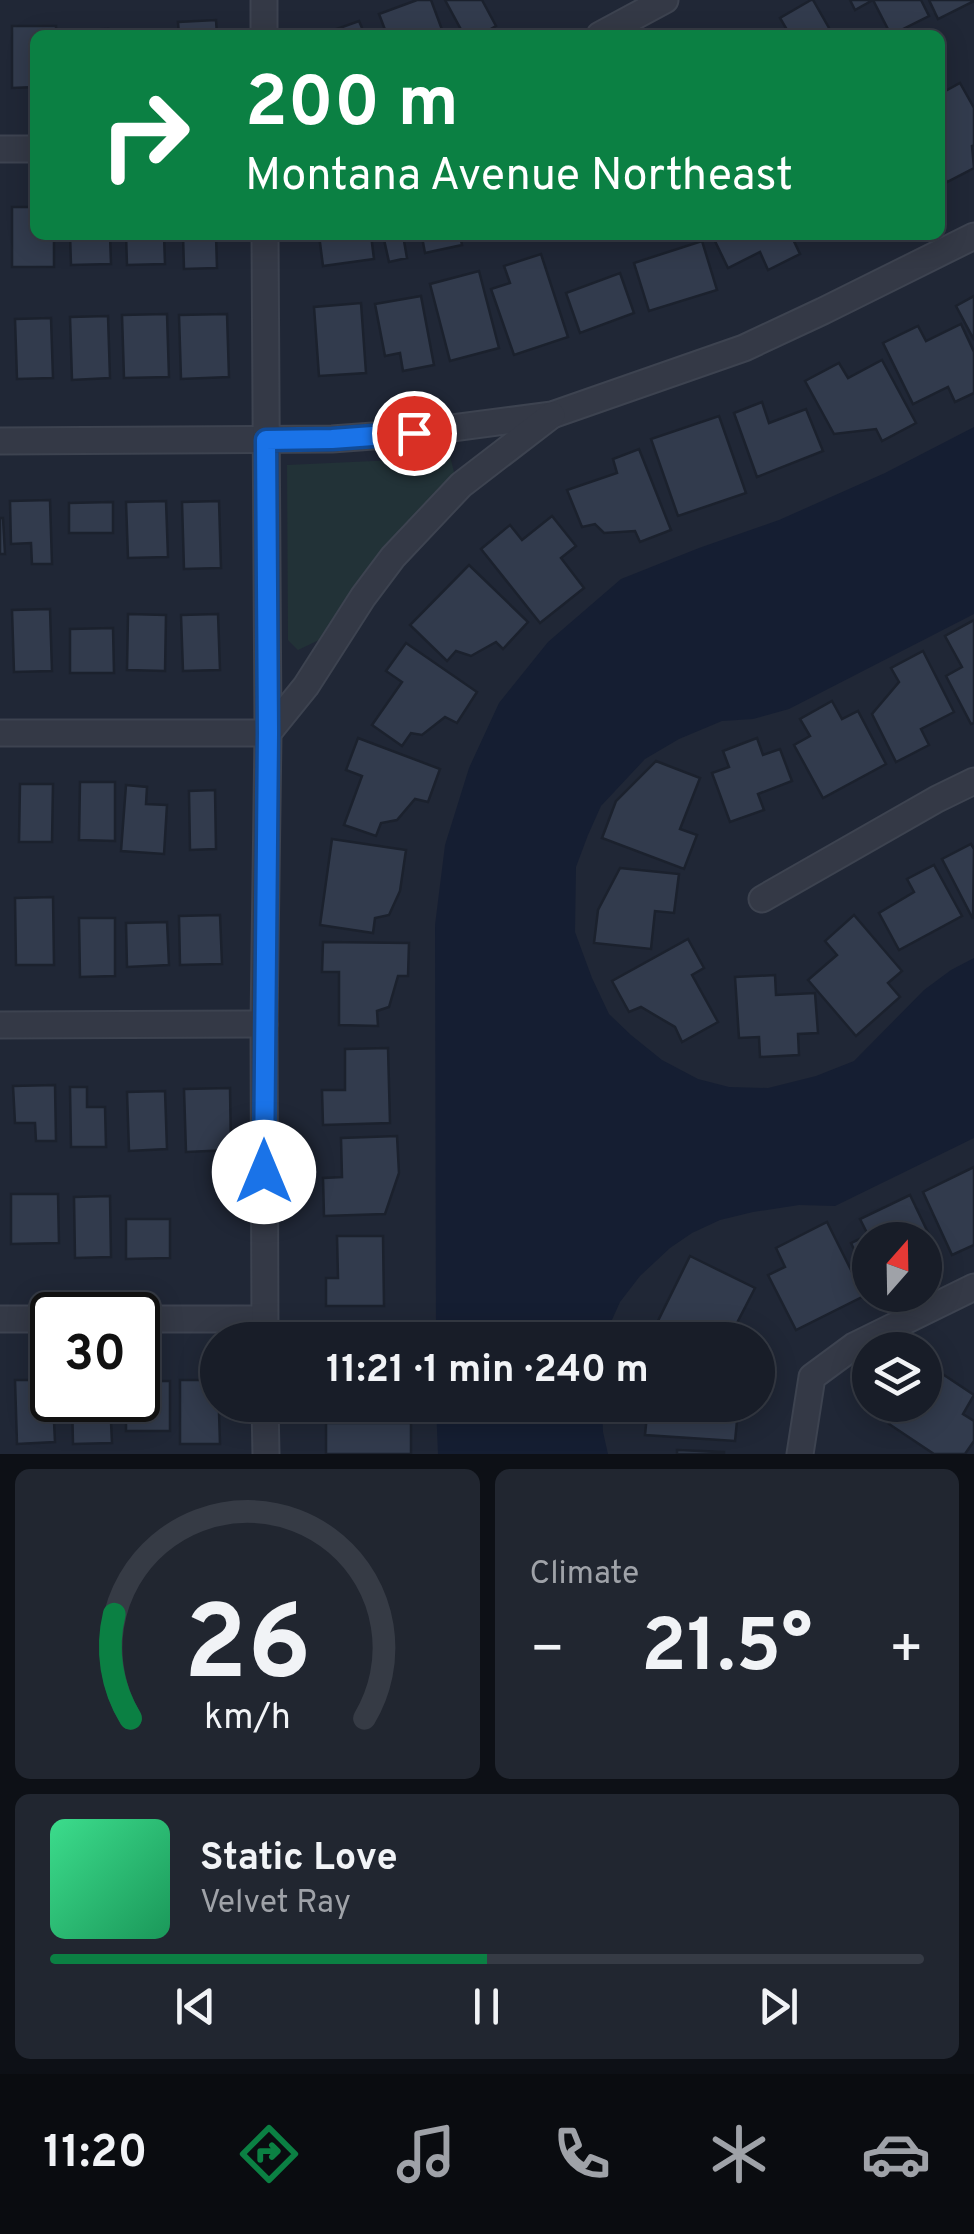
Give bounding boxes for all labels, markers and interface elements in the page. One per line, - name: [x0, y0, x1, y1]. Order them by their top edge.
- text: 200 m: [245, 62, 459, 151]
- icon: right: [80, 70, 210, 200]
- text: Montana Avenue Northeast: [245, 149, 793, 206]
- pin: [372, 391, 457, 476]
- icon: arrive: [387, 406, 442, 461]
- position arrow: [212, 1120, 316, 1224]
- north arrow: [852, 1222, 942, 1312]
- map controls: [852, 1222, 942, 1422]
- speed limit sign: 30: [30, 1292, 160, 1422]
- button: layers: [852, 1332, 942, 1422]
- text: 11:21 · 1 min · 240 m: [326, 1347, 649, 1396]
- text: Climate: [530, 1555, 639, 1595]
- text: 26: [183, 1584, 311, 1716]
- text: 21.5°: [641, 1603, 812, 1698]
- text: −: [530, 1617, 565, 1687]
- text: +: [889, 1617, 924, 1687]
- text: km/h: [204, 1696, 291, 1742]
- text: Static Love: [200, 1835, 398, 1884]
- text: Velvet Ray: [200, 1884, 351, 1924]
- icon: previous: [168, 1979, 223, 2034]
- icon: pause: [459, 1979, 514, 2034]
- icon: next: [751, 1979, 806, 2034]
- icon: directions: [234, 2119, 304, 2189]
- icon: music: [391, 2119, 461, 2189]
- icon: phone: [547, 2119, 617, 2189]
- icon: climate: [704, 2119, 774, 2189]
- icon: car: [861, 2119, 931, 2189]
- text: 11:20: [43, 2126, 147, 2183]

